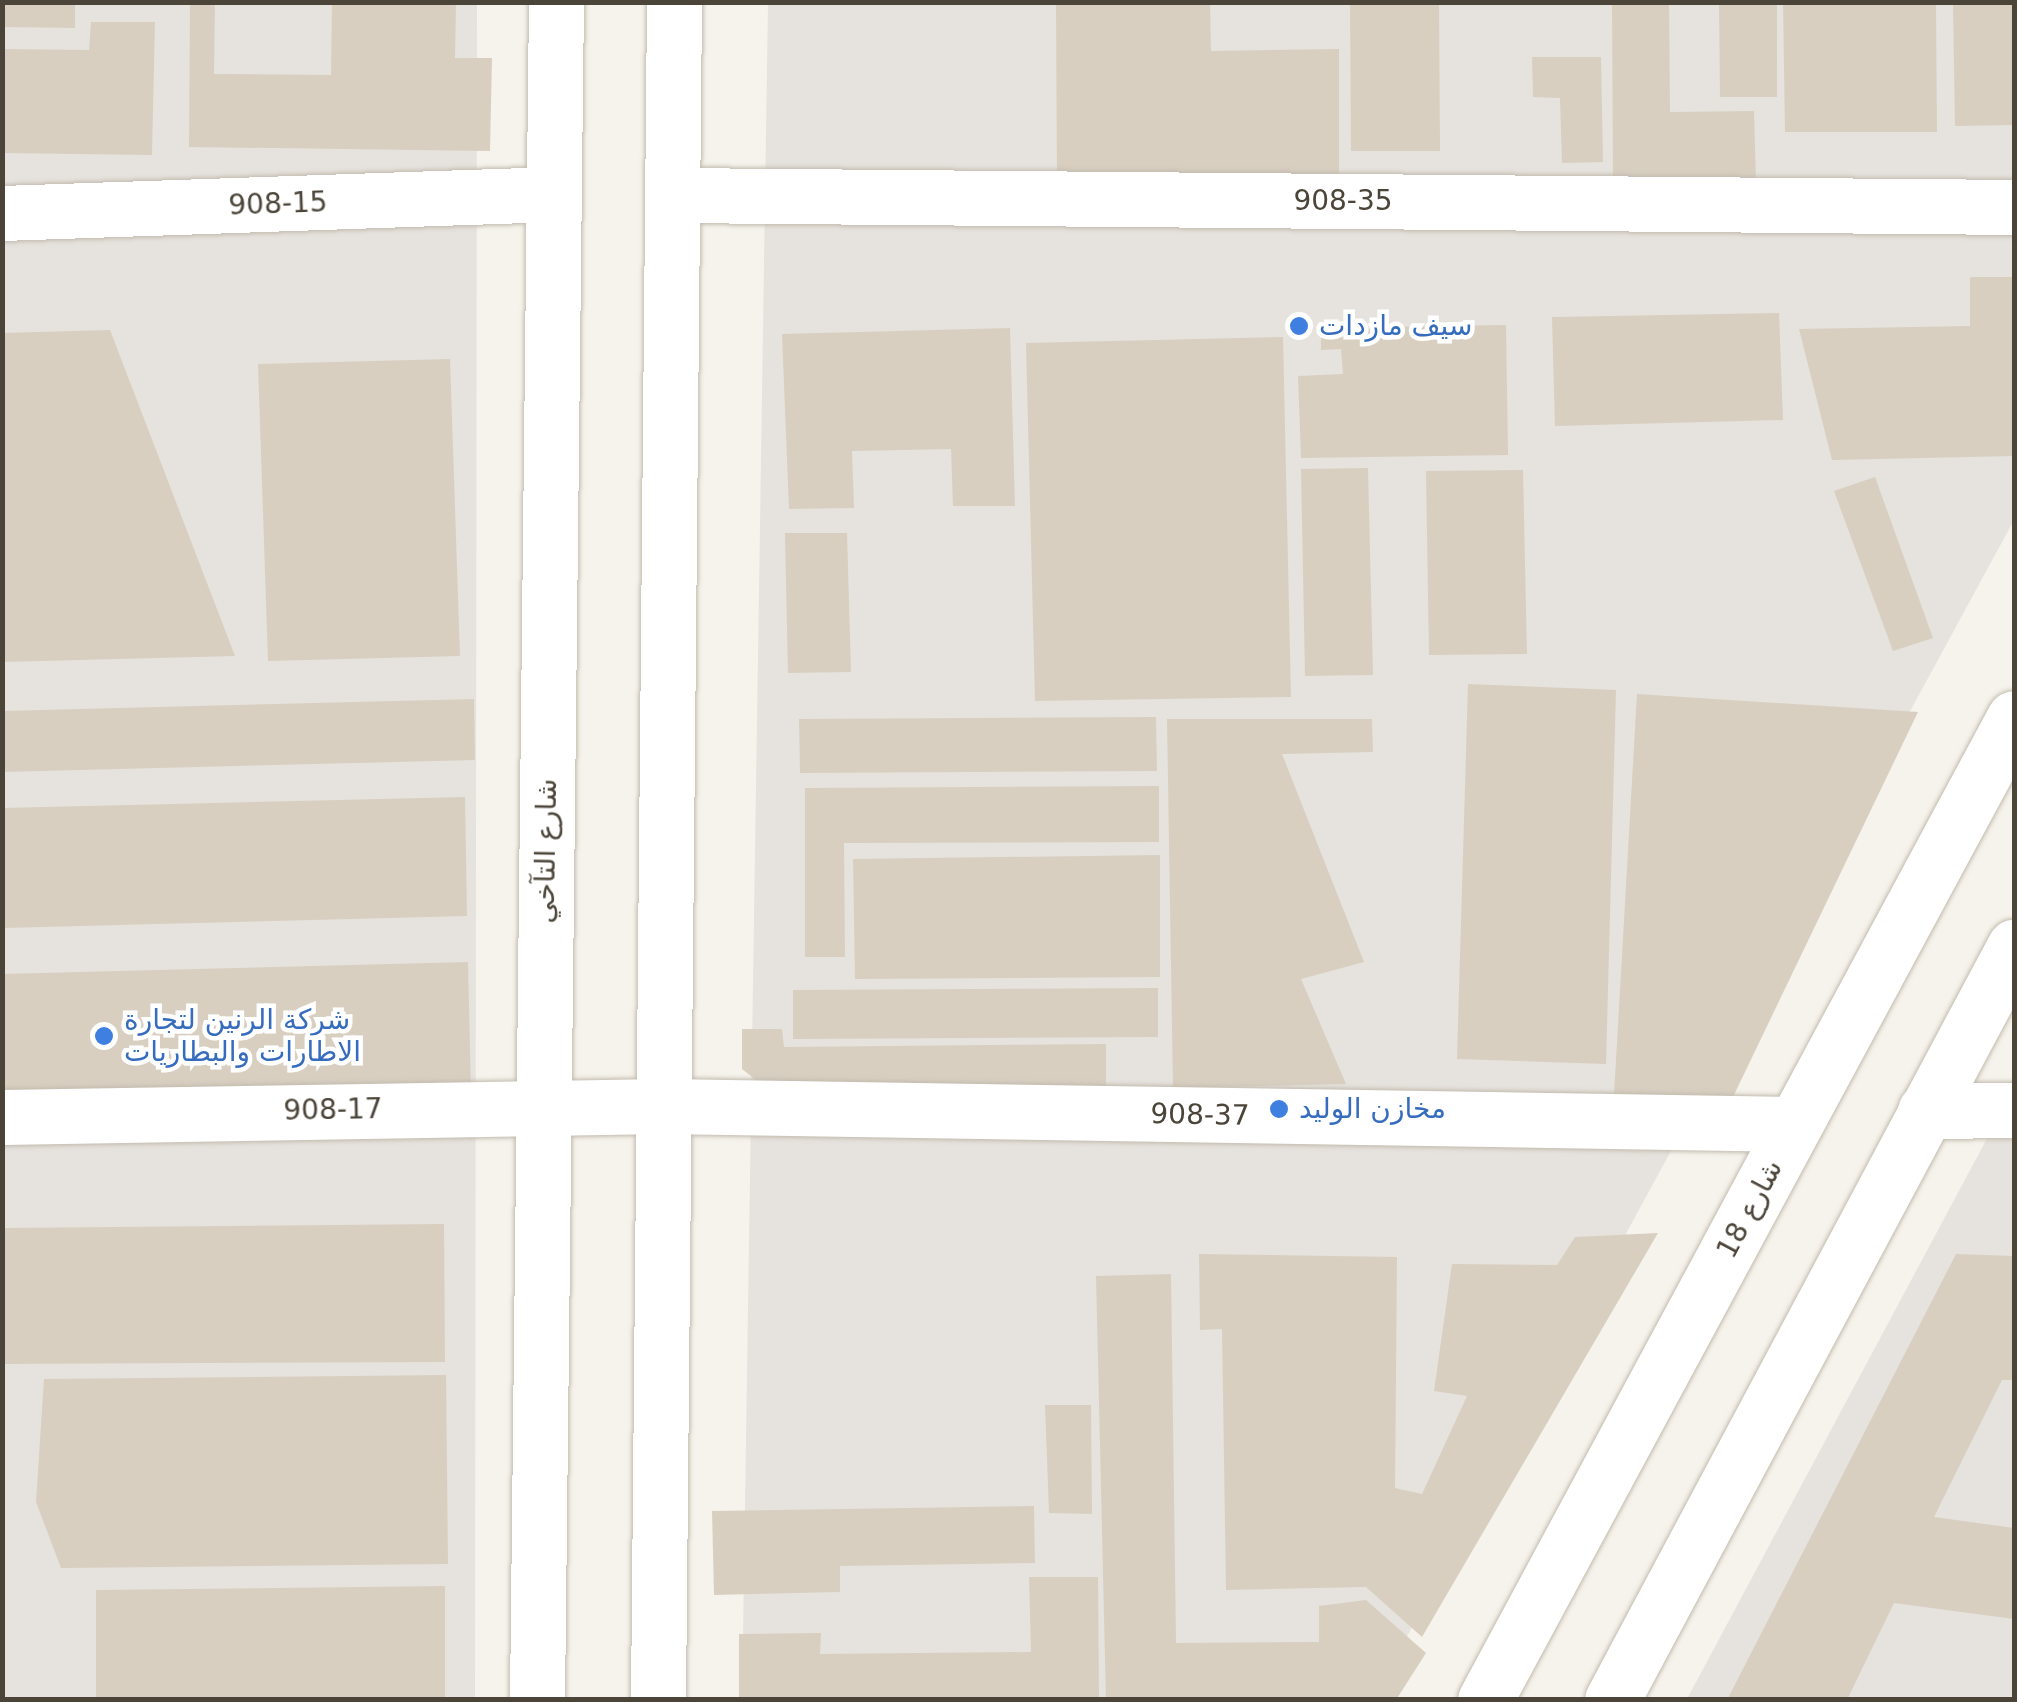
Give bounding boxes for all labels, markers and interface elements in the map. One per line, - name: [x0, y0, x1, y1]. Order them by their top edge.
- street label: 908-35: [1293, 184, 1393, 218]
- street label: 908-15: [228, 185, 328, 223]
- place label: سيف مازدات: [1319, 309, 1472, 343]
- marker: سيف مازدات: [1288, 315, 1310, 337]
- street label: شارع التآخي: [528, 778, 564, 924]
- place label: شركة الرنين لتجارة الاطارات والبطاريات: [124, 1003, 361, 1069]
- marker: شركة الرنين لتجارة الاطارات والبطاريات: [93, 1025, 115, 1047]
- street label: 908-17: [283, 1092, 383, 1128]
- place label: مخازن الوليد: [1299, 1092, 1446, 1126]
- street label: 908-37: [1150, 1097, 1250, 1133]
- marker: مخازن الوليد: [1268, 1098, 1290, 1120]
- street label: شارع 18: [1710, 1154, 1790, 1264]

